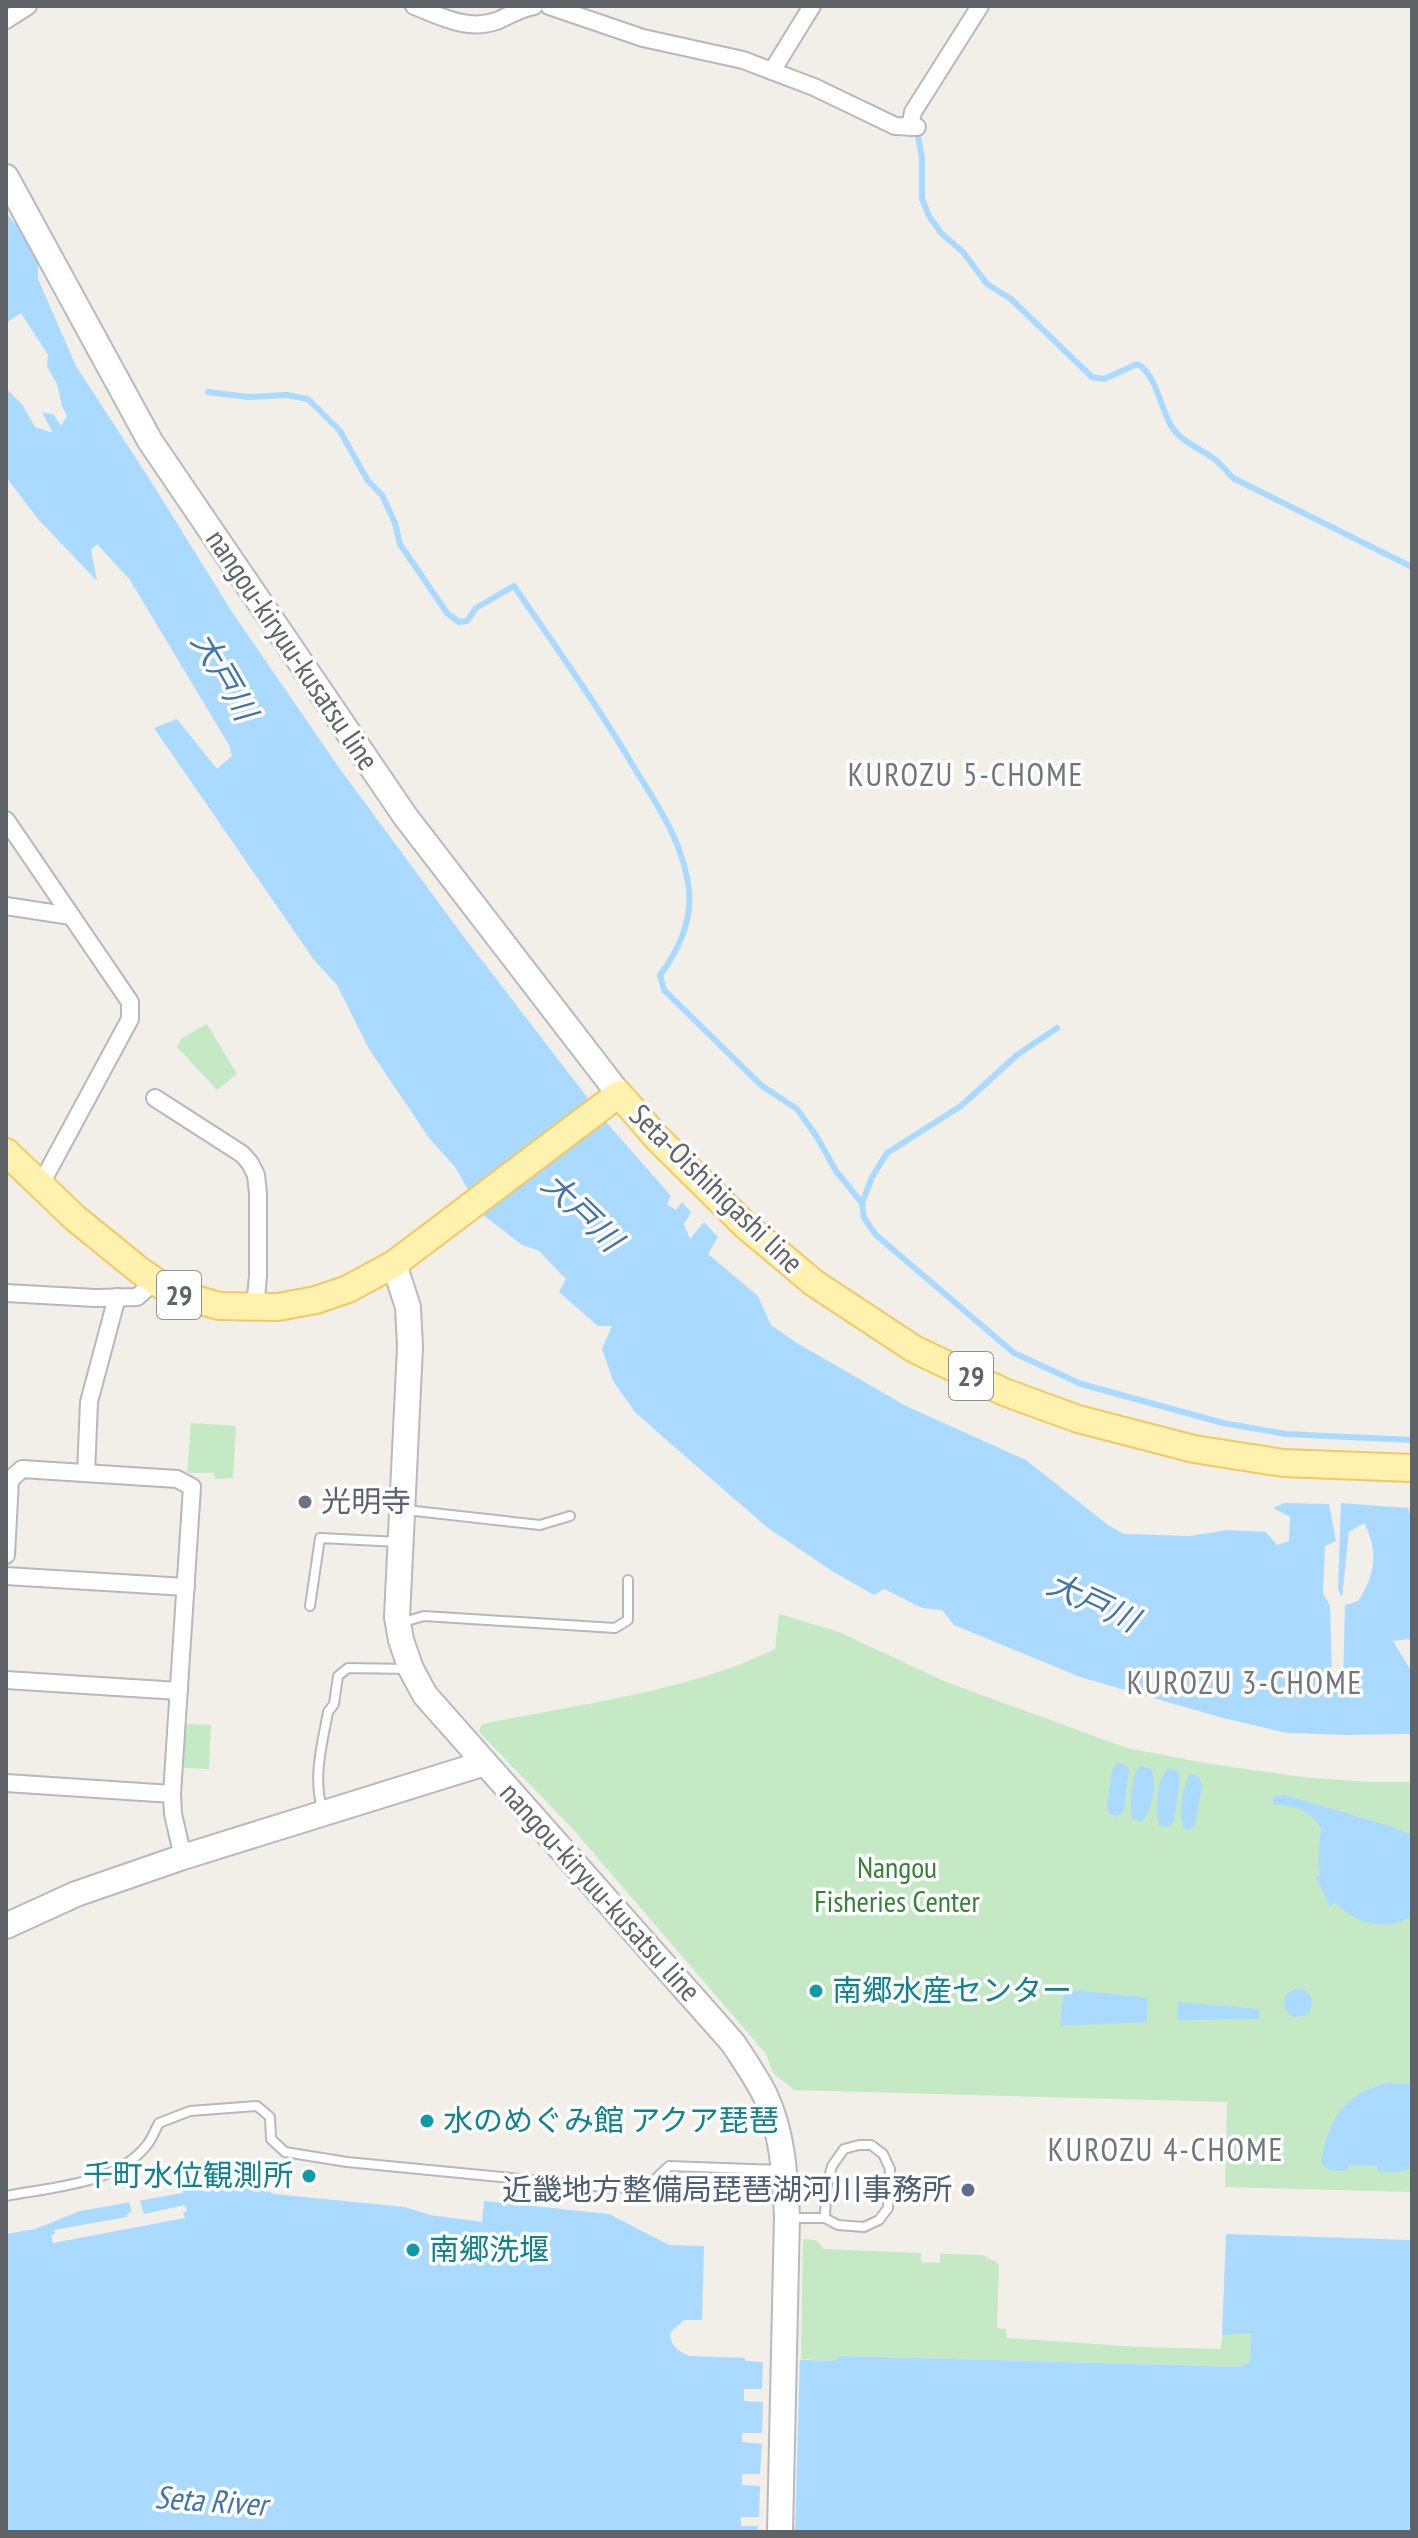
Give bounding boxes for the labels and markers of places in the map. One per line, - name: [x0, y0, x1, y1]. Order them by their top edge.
- place label: 光明寺: [321, 1481, 411, 1520]
- marker: 光明寺: [296, 1493, 314, 1511]
- place label: 南郷水産センター: [832, 1970, 1072, 2009]
- marker: 南郷水産センター: [807, 1982, 825, 2000]
- place label: 水のめぐみ館 アクア琵琶: [443, 2100, 779, 2139]
- marker: 水のめぐみ館 アクア琵琶: [418, 2112, 436, 2130]
- place label: 千町水位観測所: [83, 2155, 293, 2194]
- marker: 千町水位観測所: [300, 2167, 318, 2185]
- place label: 近畿地方整備局琵琶湖河川事務所: [502, 2169, 952, 2208]
- marker: 近畿地方整備局琵琶湖河川事務所: [959, 2181, 977, 2199]
- place label: 南郷洗堰: [429, 2229, 549, 2268]
- marker: 南郷洗堰: [404, 2241, 422, 2259]

